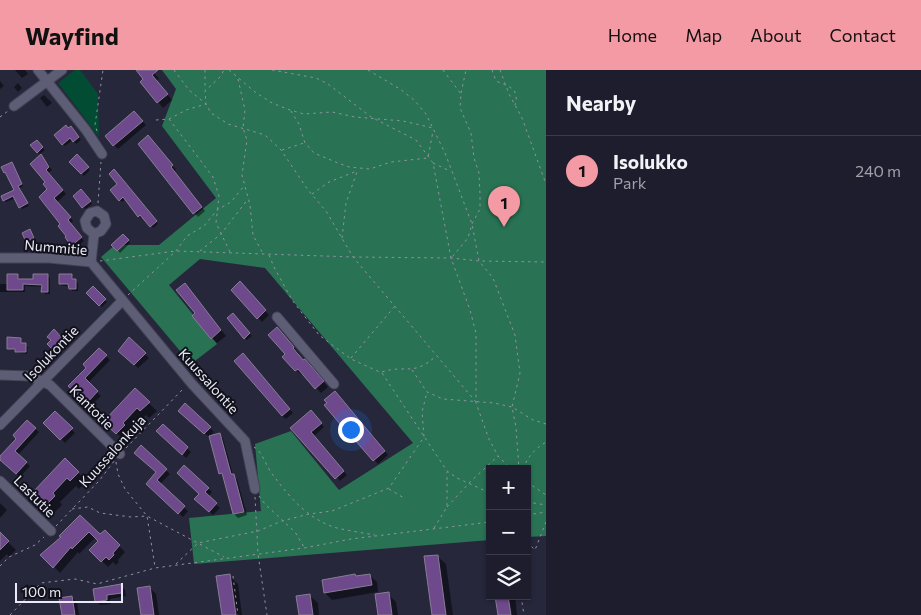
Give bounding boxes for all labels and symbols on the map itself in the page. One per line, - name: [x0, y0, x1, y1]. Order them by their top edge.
- pin: 1: [488, 186, 520, 227]
- street label: Nummitie: [24, 236, 88, 258]
- street label: Isolukontie: [20, 322, 82, 384]
- street label: Kuussalontie: [175, 345, 243, 417]
- street label: Kantotie: [66, 381, 118, 433]
- street label: Kuussalonkuja: [75, 411, 149, 491]
- your location: [338, 417, 364, 443]
- street label: Lastutie: [11, 472, 59, 520]
- scale bar: [15, 580, 122, 603]

